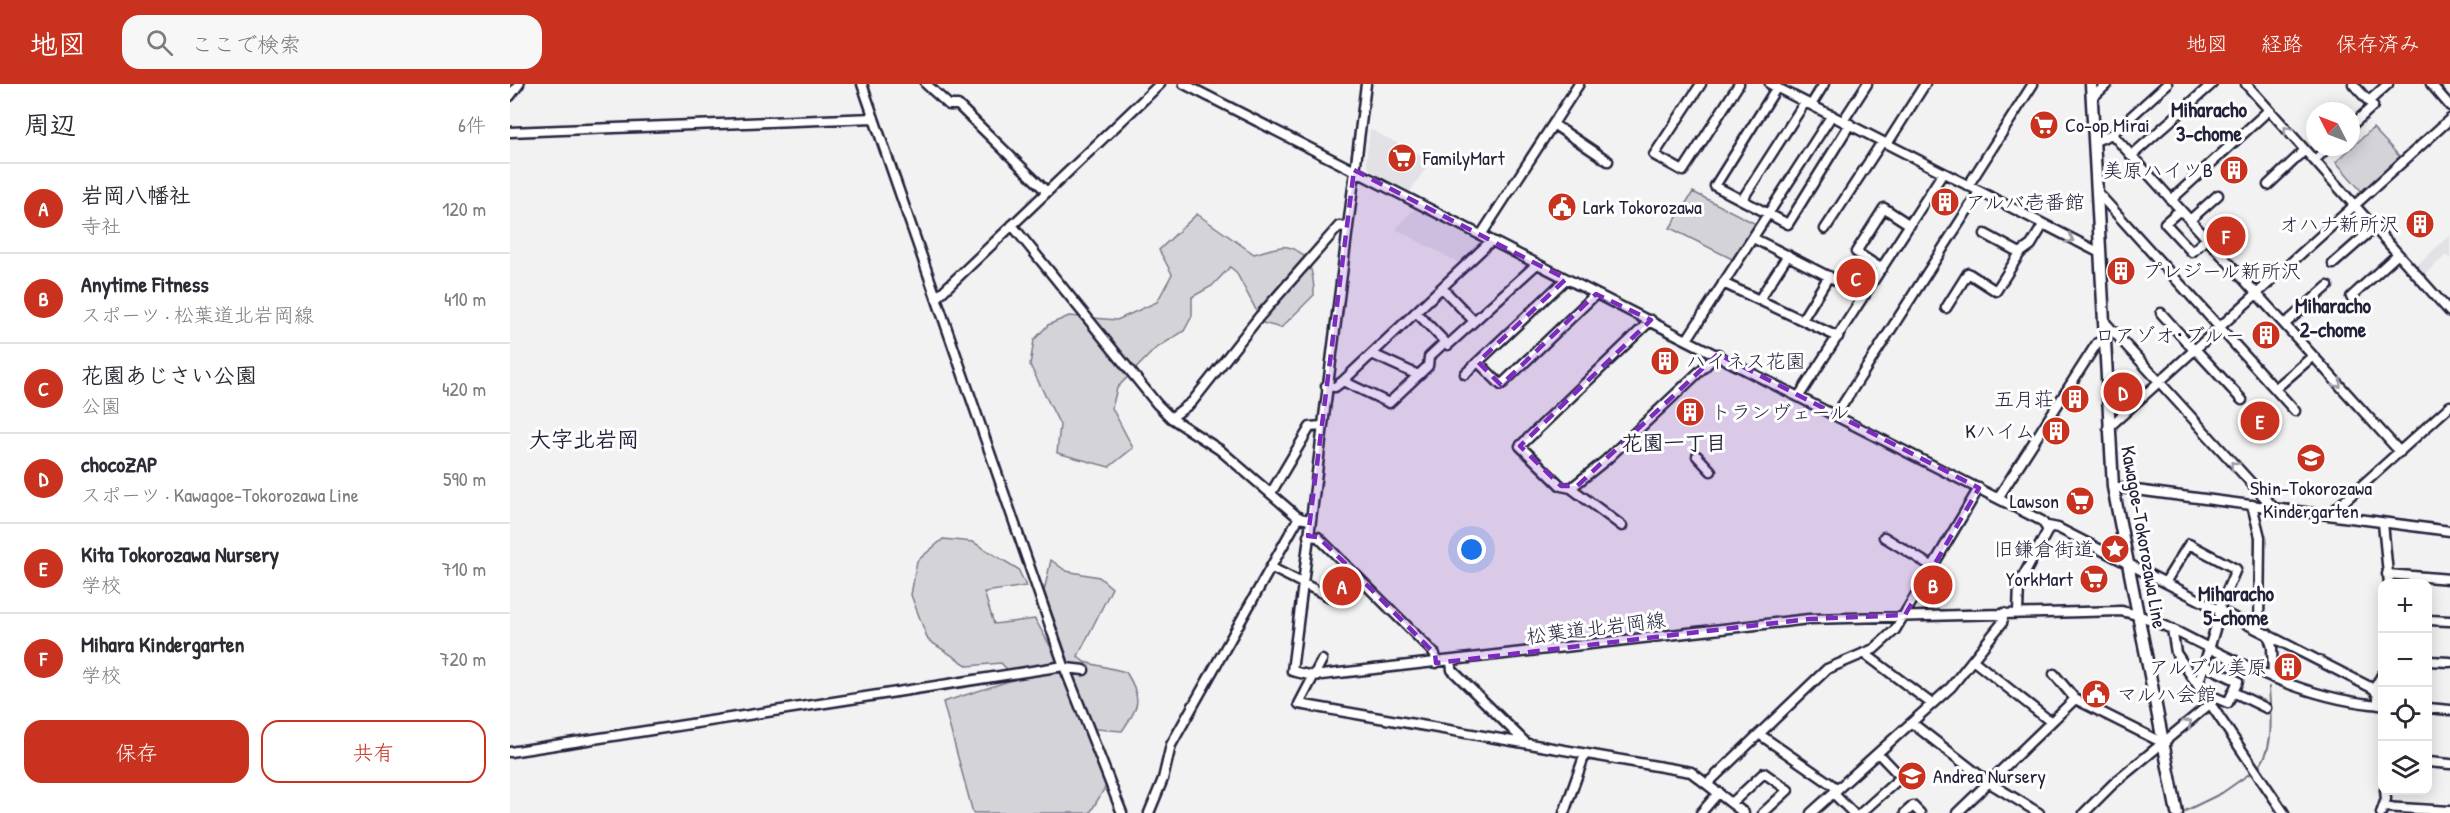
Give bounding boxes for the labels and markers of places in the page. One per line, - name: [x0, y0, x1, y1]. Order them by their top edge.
- supermarket icon: Co-op Mirai: [2028, 109, 2060, 141]
- place label: Co-op Mirai: [2065, 111, 2150, 138]
- supermarket icon: FamilyMart: [1386, 142, 1418, 174]
- place label: FamilyMart: [1422, 144, 1506, 171]
- building icon: 美原ハイツB: [2218, 154, 2250, 186]
- place label: 美原ハイツB: [2103, 156, 2213, 183]
- building icon: アルバ壱番館: [1929, 186, 1961, 218]
- place label: アルバ壱番館: [1966, 188, 2085, 215]
- public building icon: Lark Tokorozawa: [1546, 191, 1578, 223]
- place label: Lark Tokorozawa: [1583, 193, 1702, 220]
- building icon: オハナ新所沢: [2404, 208, 2436, 240]
- place label: オハナ新所沢: [2279, 210, 2399, 237]
- pin: F: [2206, 214, 2246, 258]
- building icon: プレジール新所沢: [2105, 255, 2137, 287]
- pin: C: [1836, 256, 1876, 300]
- place label: プレジール新所沢: [2142, 257, 2301, 284]
- building icon: ロアゾオ･ブルー: [2250, 319, 2282, 351]
- place label: ロアゾオ･ブルー: [2095, 321, 2245, 348]
- building icon: ハイネス花園: [1649, 345, 1681, 377]
- place label: ハイネス花園: [1686, 347, 1806, 374]
- pin: D: [2104, 370, 2142, 414]
- building icon: 五月荘: [2059, 383, 2091, 415]
- place label: 五月荘: [1994, 385, 2054, 412]
- building icon: トランヴェール: [1674, 396, 1706, 428]
- place label: トランヴェール: [1711, 398, 1850, 425]
- pin: E: [2240, 398, 2280, 444]
- building icon: Kハイム: [2040, 415, 2072, 447]
- place label: Kハイム: [1965, 417, 2035, 444]
- school or university icon: Shin-Tokorozawa Kindergarten: [2295, 442, 2327, 474]
- place label: Shin-Tokorozawa Kindergarten: [2250, 474, 2372, 524]
- supermarket icon: Lawson: [2064, 485, 2096, 517]
- place label: Lawson: [2010, 487, 2059, 514]
- place icon: 旧鎌倉街道: [2099, 533, 2131, 565]
- place label: 旧鎌倉街道: [1994, 535, 2094, 562]
- pin: B: [1914, 562, 1952, 608]
- supermarket icon: YorkMart: [2078, 563, 2110, 595]
- pin: A: [1322, 564, 1362, 608]
- place label: YorkMart: [2006, 565, 2074, 592]
- building icon: アルブル美原: [2272, 651, 2304, 683]
- place label: アルブル美原: [2149, 653, 2267, 680]
- public building icon: マルハ会館: [2080, 678, 2112, 710]
- place label: マルハ会館: [2117, 680, 2217, 707]
- school or university icon: Andrea Nursery: [1896, 760, 1928, 792]
- place label: Andrea Nursery: [1933, 762, 2046, 789]

